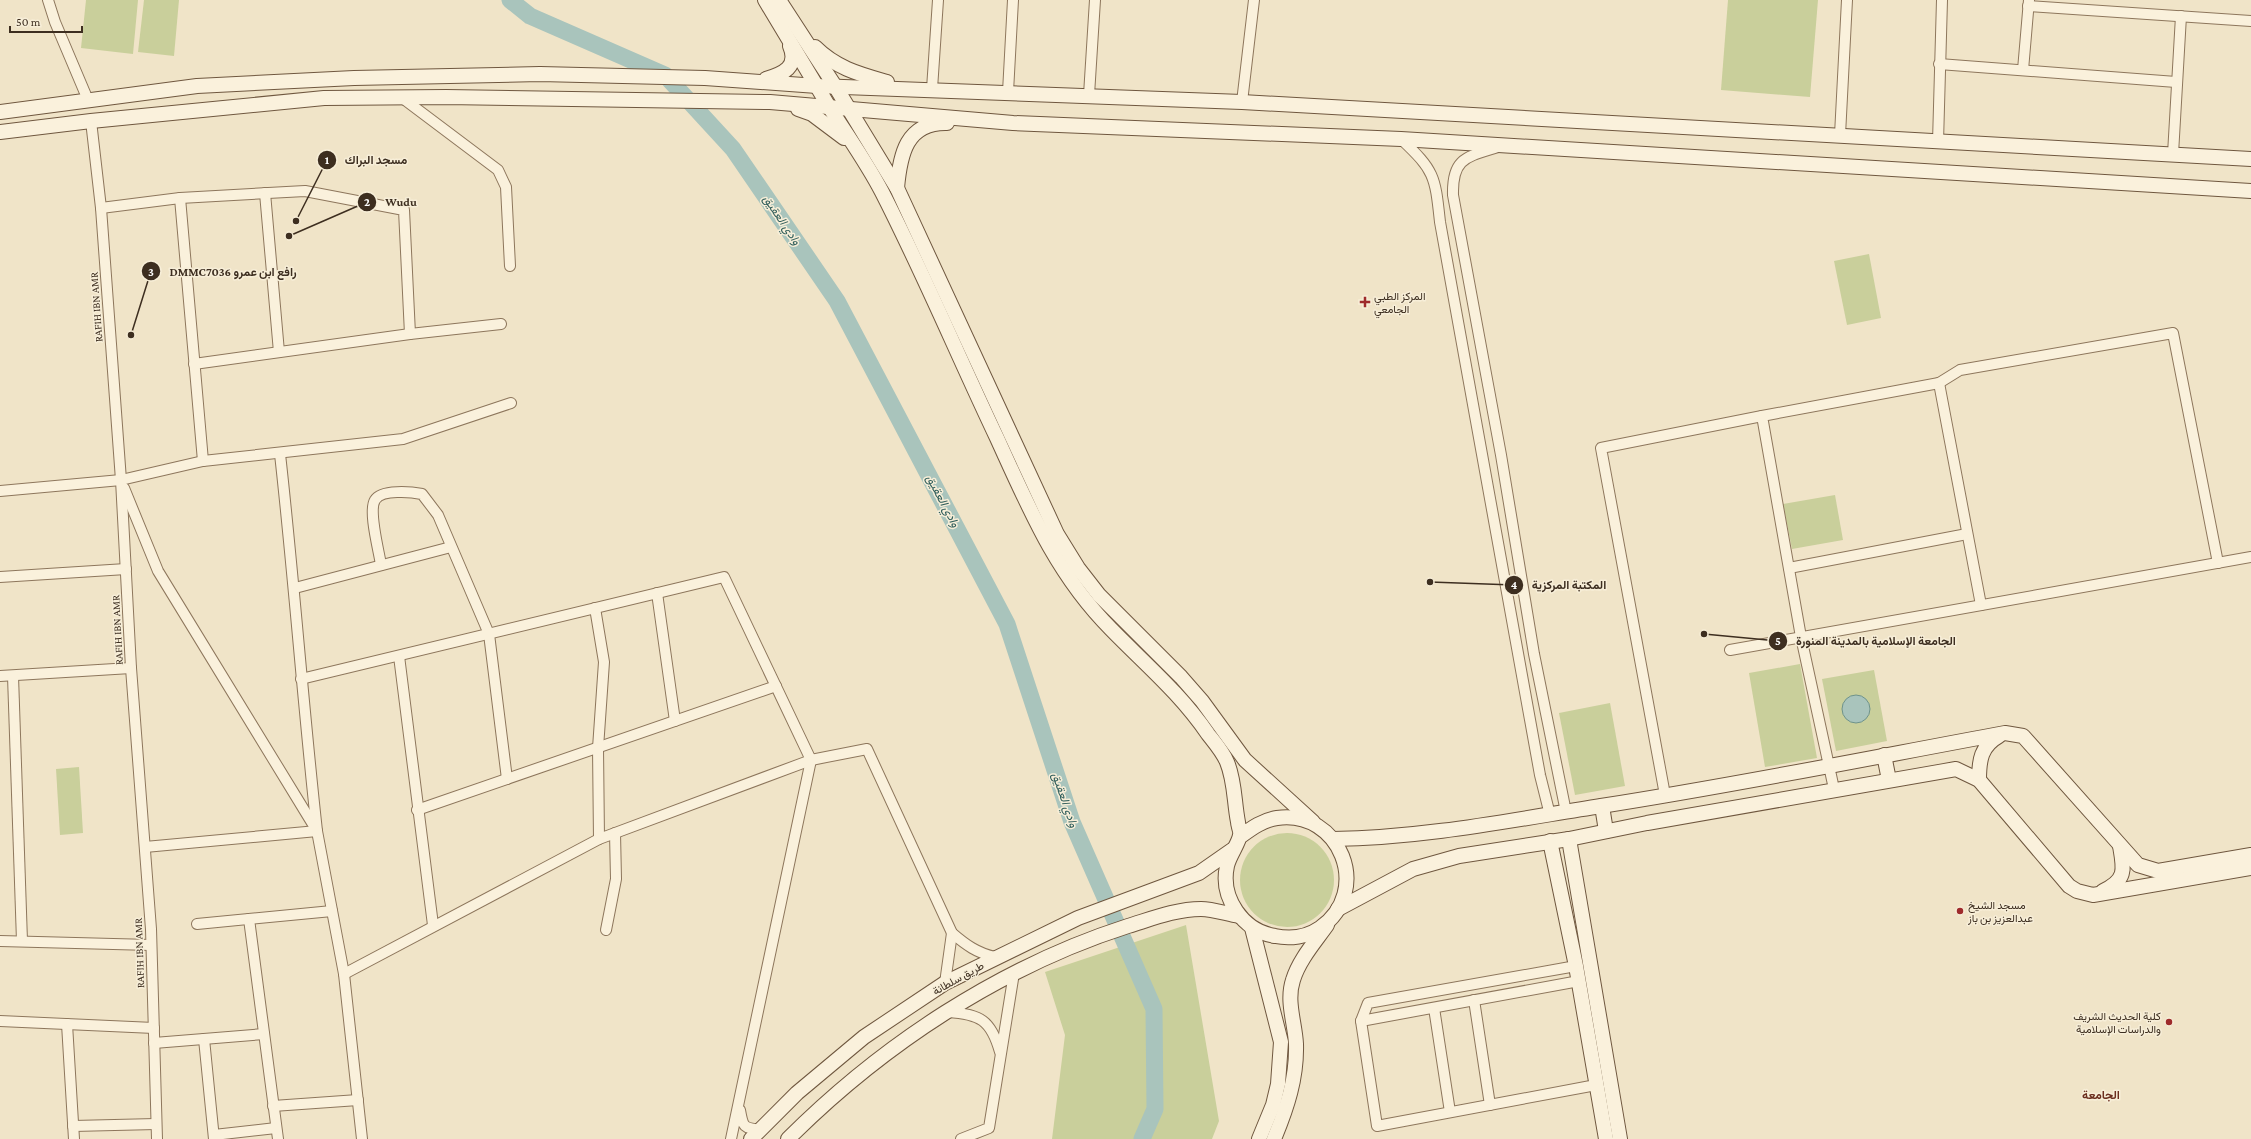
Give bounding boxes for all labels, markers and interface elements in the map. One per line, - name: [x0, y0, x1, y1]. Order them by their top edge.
- scale bar: [10, 8, 82, 34]
- text: 50 m: [16, 15, 41, 29]
- callout: مسجد البراك: [317, 148, 415, 172]
- text: 1: [325, 153, 330, 167]
- text: مسجد البراك: [345, 153, 408, 168]
- callout: Wudu: [357, 190, 425, 214]
- water label: وادي العقيق: [758, 192, 804, 250]
- text: 2: [364, 195, 370, 209]
- text: Wudu: [384, 195, 417, 209]
- callout: DMMC7036 رافع ابن عمرو: [141, 259, 304, 283]
- text: 3: [148, 265, 154, 279]
- text: DMMC7036 رافع ابن عمرو: [169, 265, 297, 280]
- street label: RAFIH IBN AMR: [88, 271, 104, 342]
- place label: المركز الطبي الجامعي: [1374, 290, 1426, 319]
- marker: المركز الطبي الجامعي: [1359, 296, 1371, 308]
- water label: وادي العقيق: [921, 472, 963, 532]
- callout: المكتبة المركزية: [1504, 573, 1615, 597]
- text: 4: [1511, 578, 1518, 592]
- text: المكتبة المركزية: [1532, 578, 1606, 593]
- street label: RAFIH IBN AMR: [109, 594, 125, 665]
- callout: الجامعة الإسلامية بالمدينة المنورة: [1768, 629, 1964, 653]
- text: 5: [1775, 634, 1781, 648]
- text: الجامعة الإسلامية بالمدينة المنورة: [1796, 634, 1956, 649]
- water label: وادي العقيق: [1046, 771, 1081, 831]
- place label: مسجد الشيخ عبدالعزيز بن باز: [1967, 899, 2033, 925]
- marker: مسجد الشيخ عبدالعزيز بن باز: [1955, 906, 1965, 916]
- street label: RAFIH IBN AMR: [132, 917, 146, 988]
- street label: طريق سلطانة: [930, 959, 986, 998]
- place label: كلية الحديث الشريف والدراسات الإسلامية: [2073, 1010, 2161, 1036]
- marker: كلية الحديث الشريف والدراسات الإسلامية: [2164, 1017, 2174, 1027]
- district label: الجامعة: [2082, 1088, 2120, 1102]

